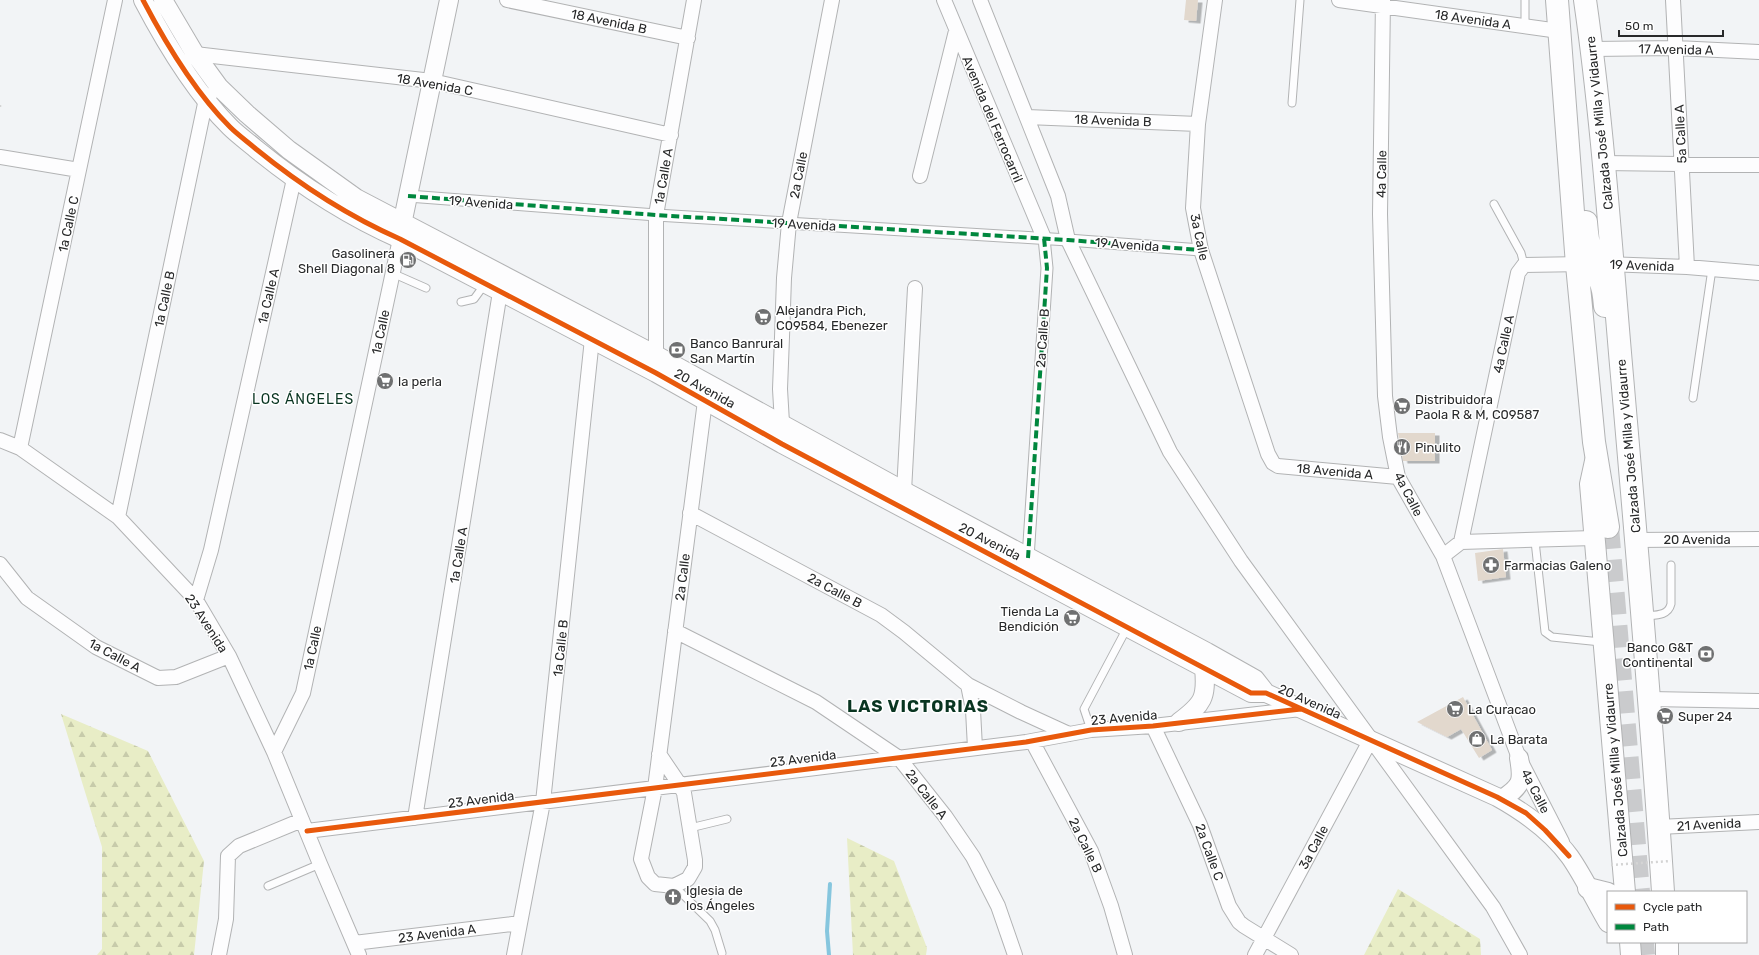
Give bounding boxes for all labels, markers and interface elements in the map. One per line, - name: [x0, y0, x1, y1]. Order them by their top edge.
- street label: 18 Avenida B: [570, 6, 648, 37]
- street label: 18 Avenida A: [1434, 7, 1512, 32]
- scale bar: [1619, 12, 1723, 38]
- text: 50 m: [1625, 19, 1653, 33]
- street label: Calzada José Milla y Vidaurre: [1583, 35, 1616, 211]
- street label: 17 Avenida A: [1638, 41, 1714, 58]
- street label: Avenida del Ferrocarril: [959, 54, 1026, 184]
- street label: 18 Avenida C: [396, 70, 474, 99]
- street label: 5a Calle A: [1671, 104, 1690, 164]
- street label: 18 Avenida B: [1074, 112, 1152, 129]
- street label: 1a Calle A: [651, 146, 676, 205]
- street label: 2a Calle: [787, 150, 810, 200]
- street label: 4a Calle: [1374, 150, 1389, 198]
- street label: 19 Avenida: [448, 193, 514, 212]
- street label: 1a Calle C: [55, 194, 82, 254]
- street label: 3a Calle: [1187, 212, 1212, 262]
- street label: 19 Avenida: [771, 215, 837, 234]
- street label: 19 Avenida: [1094, 235, 1160, 254]
- place label: Gasolinera Shell Diagonal 8: [298, 246, 395, 277]
- fuel station icon: Gasolinera Shell Diagonal 8: [398, 250, 418, 270]
- street label: 19 Avenida: [1609, 257, 1675, 274]
- street label: 1a Calle A: [255, 266, 282, 326]
- street label: 1a Calle B: [151, 270, 178, 329]
- place label: Alejandra Pich, C09584, Ebenezer: [776, 303, 888, 333]
- supermarket icon: Alejandra Pich, C09584, Ebenezer: [753, 307, 773, 327]
- street label: 1a Calle: [368, 308, 393, 356]
- street label: 2a Calle B: [1033, 308, 1052, 368]
- street label: 4a Calle A: [1490, 313, 1517, 375]
- place label: Banco Banrural San Martín: [690, 336, 783, 366]
- bank icon: Banco Banrural San Martín: [667, 340, 687, 360]
- street label: Calzada José Milla y Vidaurre: [1613, 358, 1644, 534]
- street label: 20 Avenida: [672, 366, 738, 411]
- supermarket icon: la perla: [375, 371, 395, 391]
- place label: la perla: [398, 374, 442, 389]
- district label: LOS ÁNGELES: [252, 390, 354, 408]
- place label: Distribuidora Paola R & M, C09587: [1415, 392, 1540, 422]
- supermarket icon: Distribuidora Paola R & M, C09587: [1392, 396, 1412, 416]
- restaurant icon: Pinulito: [1392, 437, 1412, 457]
- place label: Pinulito: [1415, 440, 1461, 455]
- street label: 18 Avenida A: [1296, 461, 1374, 482]
- street label: 4a Calle: [1391, 469, 1426, 519]
- street label: 20 Avenida: [956, 520, 1023, 563]
- street label: 1a Calle A: [447, 526, 470, 584]
- street label: 20 Avenida: [1663, 532, 1731, 547]
- street label: 2a Calle: [672, 553, 693, 602]
- pharmacy icon: Farmacias Galeno: [1481, 555, 1501, 575]
- place label: Farmacias Galeno: [1504, 558, 1611, 573]
- street label: 2a Calle B: [805, 570, 864, 611]
- street label: 23 Avenida: [182, 591, 231, 655]
- place label: Tienda La Bendición: [999, 604, 1059, 634]
- supermarket icon: Tienda La Bendición: [1062, 608, 1082, 628]
- street label: 1a Calle B: [550, 619, 571, 677]
- street label: 1a Calle: [300, 624, 325, 672]
- street label: 1a Calle A: [86, 635, 144, 676]
- place label: Banco G&T Continental: [1623, 640, 1693, 670]
- bank icon: Banco G&T Continental: [1696, 644, 1716, 664]
- street label: 20 Avenida: [1276, 681, 1344, 722]
- street label: Calzada José Milla y Vidaurre: [1600, 682, 1631, 858]
- district label: LAS VICTORIAS: [847, 696, 989, 716]
- supermarket icon: La Curacao: [1445, 699, 1465, 719]
- place label: La Curacao: [1468, 702, 1536, 717]
- supermarket icon: Super 24: [1655, 706, 1675, 726]
- street label: 23 Avenida: [1090, 707, 1158, 728]
- place label: Super 24: [1678, 709, 1732, 724]
- shop icon: La Barata: [1467, 729, 1487, 749]
- place label: La Barata: [1490, 732, 1548, 747]
- street label: 23 Avenida: [769, 747, 837, 770]
- street label: 2a Calle A: [903, 766, 951, 822]
- street label: 4a Calle: [1518, 766, 1553, 816]
- street label: 23 Avenida: [447, 788, 515, 811]
- street label: 2a Calle B: [1066, 815, 1105, 875]
- street label: 21 Avenida: [1676, 815, 1742, 834]
- street label: 2a Calle C: [1192, 822, 1227, 883]
- street label: 3a Calle: [1296, 823, 1331, 872]
- place label: Iglesia de los Ángeles: [686, 883, 755, 914]
- church icon: Iglesia de los Ángeles: [663, 887, 683, 907]
- legend: [1607, 891, 1747, 943]
- text: Cycle path: [1643, 900, 1702, 914]
- text: Path: [1643, 920, 1669, 934]
- street label: 23 Avenida A: [397, 921, 477, 946]

